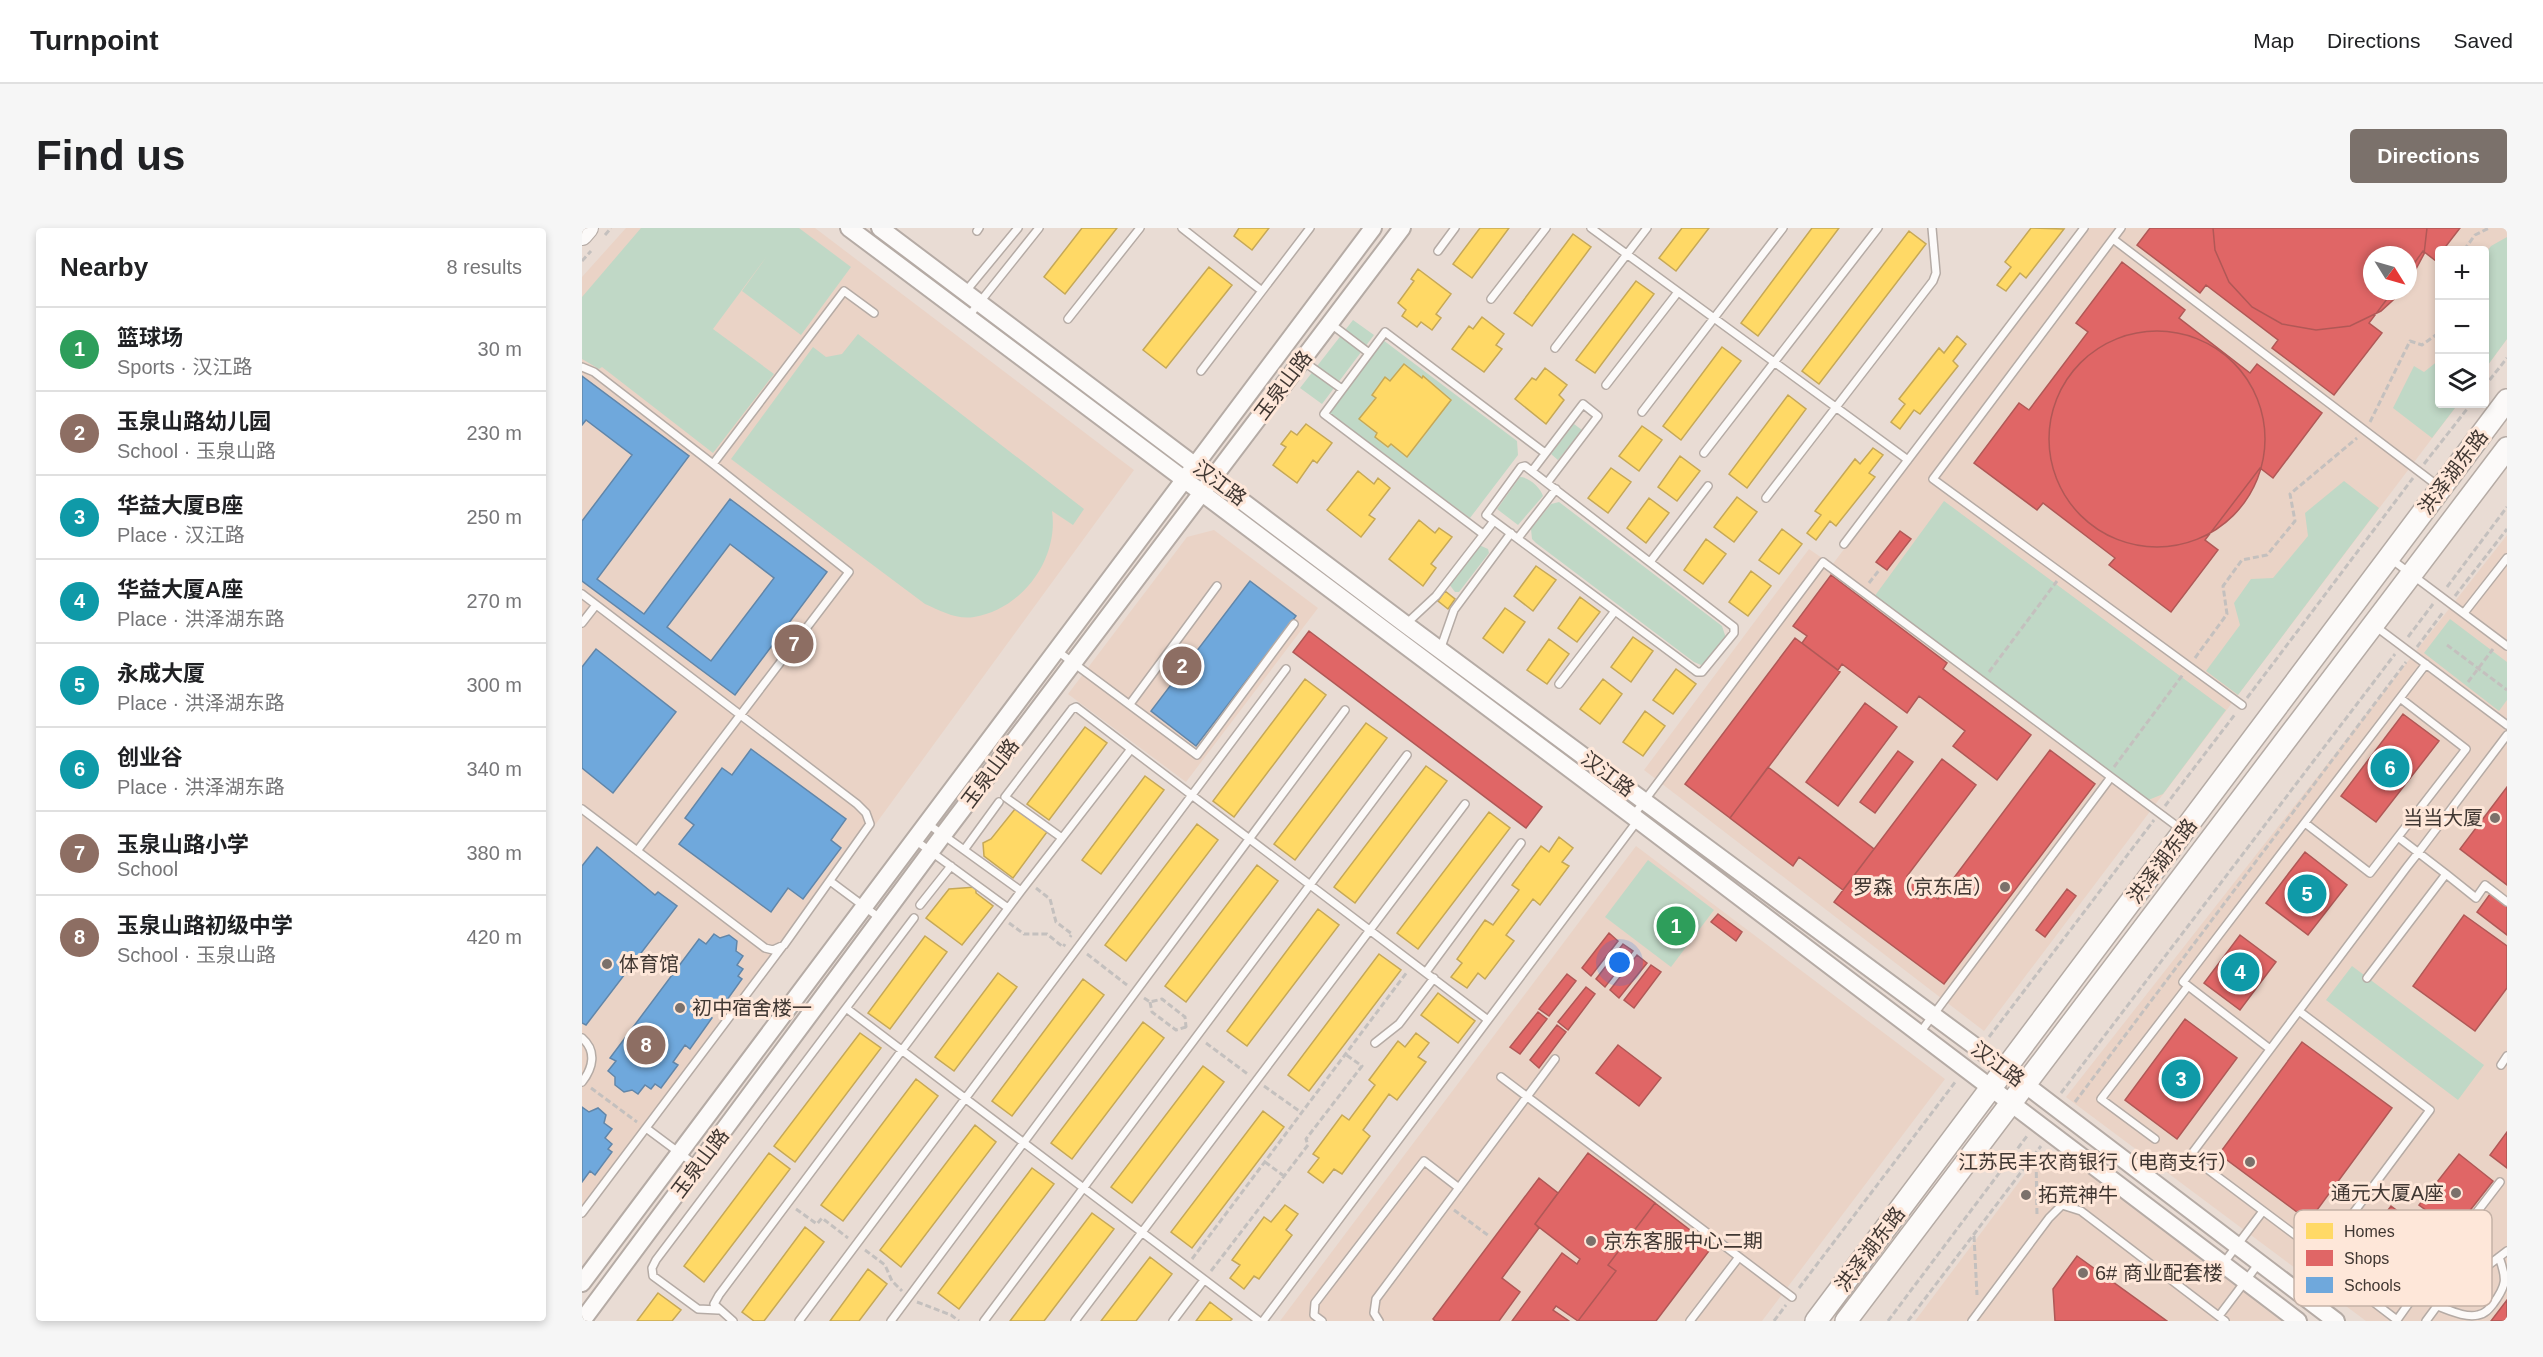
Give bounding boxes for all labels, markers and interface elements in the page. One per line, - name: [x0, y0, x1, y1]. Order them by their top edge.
- text: Turnpoint: [30, 25, 159, 56]
- text: Map: [2253, 29, 2294, 52]
- text: Directions: [2327, 29, 2420, 52]
- text: Saved: [2453, 29, 2513, 52]
- button: Directions: [2350, 129, 2507, 183]
- text: Find us: [36, 132, 185, 179]
- north arrow: [2363, 246, 2417, 300]
- map controls: [2435, 246, 2489, 408]
- button: +: [2435, 246, 2489, 300]
- text: Nearby: [60, 252, 148, 282]
- text: 8 results: [446, 256, 522, 278]
- button: −: [2435, 300, 2489, 354]
- text: 篮球场: [117, 325, 183, 350]
- text: 1: [74, 338, 85, 360]
- text: 30 m: [478, 338, 522, 360]
- street label: 玉泉山路: [1250, 346, 1316, 424]
- button: layers: [2435, 354, 2489, 408]
- text: Sports · 汉江路: [117, 356, 253, 378]
- text: 玉泉山路幼儿园: [117, 409, 271, 434]
- text: 2: [74, 422, 85, 444]
- text: 230 m: [466, 422, 522, 444]
- street label: 洪泽湖东路: [2414, 425, 2492, 519]
- text: School · 玉泉山路: [117, 440, 276, 462]
- street label: 汉江路: [1189, 456, 1251, 510]
- text: 华益大厦B座: [117, 493, 243, 518]
- text: 3: [74, 506, 85, 528]
- text: 250 m: [466, 506, 522, 528]
- text: Place · 汉江路: [117, 524, 245, 546]
- text: 华益大厦A座: [117, 577, 243, 602]
- text: 4: [74, 590, 85, 612]
- text: 270 m: [466, 590, 522, 612]
- text: Place · 洪泽湖东路: [117, 608, 285, 630]
- pin: 7: [774, 622, 814, 666]
- pin: 2: [1162, 644, 1202, 688]
- text: 永成大厦: [117, 661, 205, 686]
- text: 5: [74, 674, 85, 696]
- text: 300 m: [466, 674, 522, 696]
- text: Place · 洪泽湖东路: [117, 692, 285, 714]
- street label: 玉泉山路: [957, 734, 1023, 812]
- text: 创业谷: [117, 745, 183, 770]
- pin: 6: [2370, 746, 2410, 790]
- street label: 汉江路: [1577, 747, 1639, 801]
- text: 6: [74, 758, 85, 780]
- text: 340 m: [466, 758, 522, 780]
- text: Place · 洪泽湖东路: [117, 776, 285, 798]
- place label: 当当大厦: [2403, 807, 2483, 829]
- marker: 当当大厦: [2488, 811, 2502, 825]
- street label: 洪泽湖东路: [2123, 814, 2201, 908]
- text: 玉泉山路小学: [117, 832, 249, 857]
- text: 7: [74, 842, 85, 864]
- text: 380 m: [466, 842, 522, 864]
- text: School: [117, 858, 178, 880]
- pin: 5: [2288, 872, 2326, 916]
- place label: 罗森（京东店）: [1853, 876, 1993, 898]
- marker: 罗森（京东店）: [1998, 880, 2012, 894]
- pin: 1: [1656, 904, 1696, 948]
- text: 玉泉山路初级中学: [117, 913, 293, 938]
- text: 8: [74, 926, 85, 948]
- text: 420 m: [466, 926, 522, 948]
- text: School · 玉泉山路: [117, 944, 276, 966]
- your location: [1605, 948, 1634, 977]
- pin: 4: [2220, 950, 2260, 994]
- place label: 体育馆: [619, 953, 679, 975]
- marker: 体育馆: [600, 957, 614, 971]
- place label: 初中宿舍楼一: [692, 997, 812, 1019]
- marker: 初中宿舍楼一: [673, 1001, 687, 1015]
- pin: 8: [626, 1022, 666, 1068]
- street label: 汉江路: [1967, 1037, 2029, 1091]
- pin: 3: [2162, 1056, 2200, 1102]
- street label: 玉泉山路: [667, 1124, 733, 1202]
- place label: 江苏民丰农商银行（电商支行）: [1958, 1151, 2238, 1173]
- marker: 江苏民丰农商银行（电商支行）: [2243, 1155, 2257, 1169]
- place label: 通元大厦A座: [2331, 1182, 2444, 1204]
- place label: 拓荒神牛: [2038, 1184, 2118, 1206]
- marker: 通元大厦A座: [2449, 1186, 2463, 1200]
- marker: 拓荒神牛: [2019, 1188, 2033, 1202]
- street label: 洪泽湖东路: [1831, 1202, 1909, 1296]
- legend: [2294, 1210, 2492, 1306]
- text: Homes: [2344, 1223, 2395, 1240]
- place label: 京东客服中心二期: [1603, 1230, 1763, 1252]
- marker: 京东客服中心二期: [1584, 1234, 1598, 1248]
- text: Shops: [2344, 1250, 2389, 1267]
- place label: 6# 商业配套楼: [2095, 1262, 2223, 1284]
- marker: 6# 商业配套楼: [2076, 1266, 2090, 1280]
- text: Schools: [2344, 1277, 2401, 1294]

